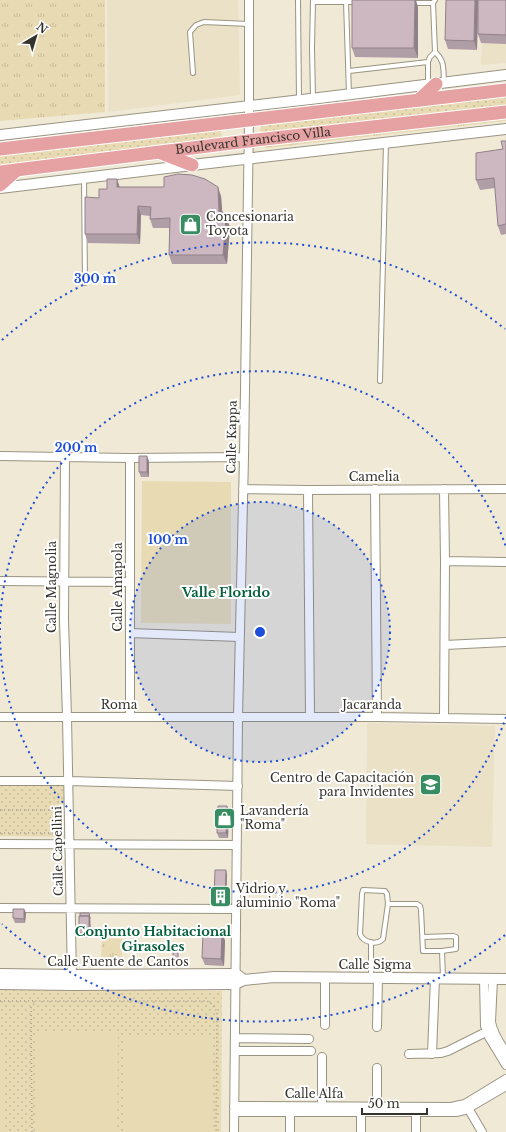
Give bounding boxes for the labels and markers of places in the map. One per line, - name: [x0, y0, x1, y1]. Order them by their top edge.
- place label: Concesionaria Toyota: [206, 209, 294, 238]
- shop icon: Concesionaria Toyota: [177, 211, 203, 237]
- centre of rings: [253, 625, 267, 639]
- place label: Centro de Capacitación para Invidentes: [270, 770, 414, 799]
- school or university icon: Centro de Capacitación para Invidentes: [417, 772, 443, 798]
- place label: Lavandería "Roma": [240, 803, 309, 832]
- shop icon: Lavandería "Roma": [211, 805, 237, 831]
- place label: Vidrio y aluminio "Roma": [235, 881, 340, 910]
- building icon: Vidrio y aluminio "Roma": [208, 883, 234, 909]

